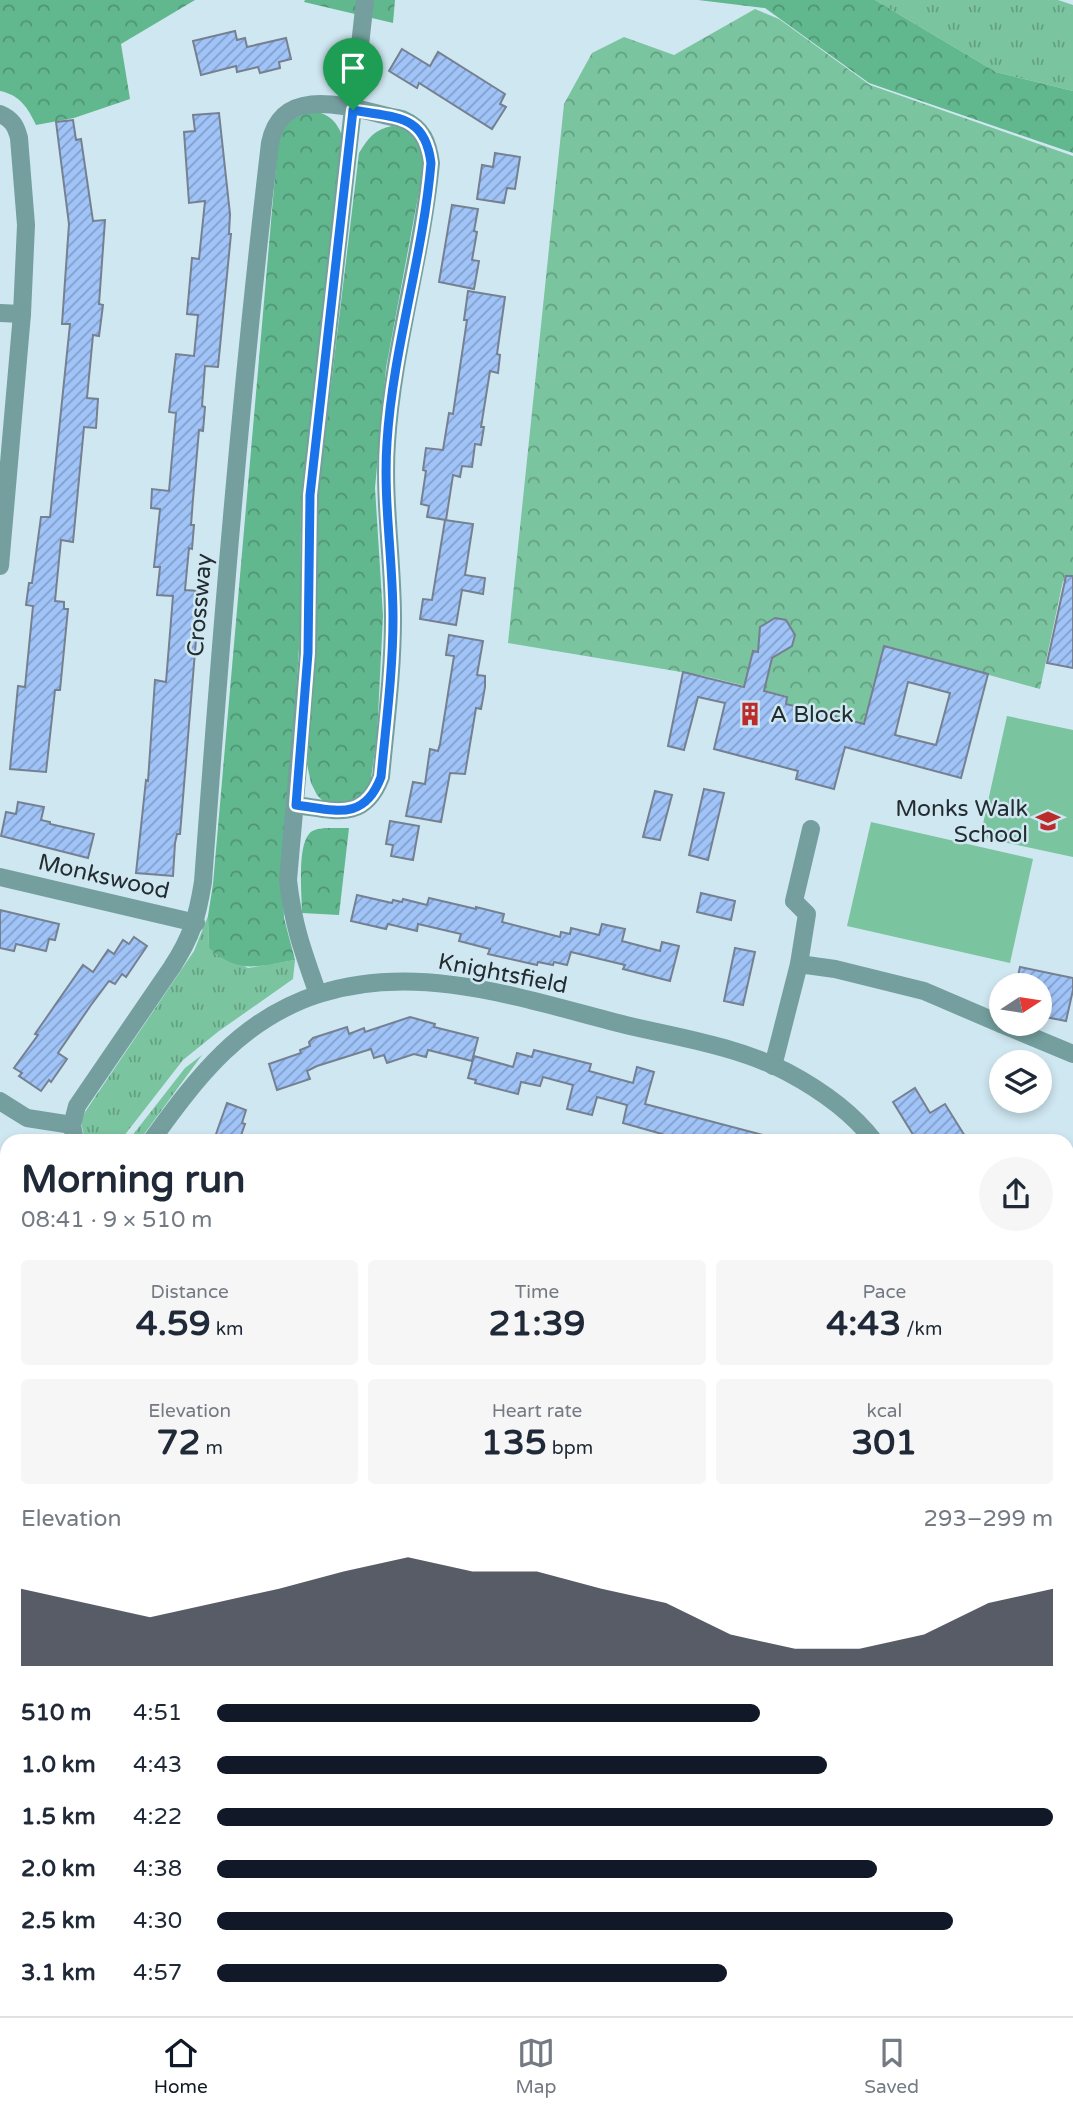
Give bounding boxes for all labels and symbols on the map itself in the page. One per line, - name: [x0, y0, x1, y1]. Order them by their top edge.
- pin: [323, 38, 383, 110]
- street label: Crossway: [182, 552, 218, 658]
- building icon: A Block: [736, 700, 764, 728]
- place label: A Block: [770, 701, 853, 729]
- place label: Monks Walk School: [895, 795, 1028, 849]
- school or university icon: Monks Walk School: [1034, 807, 1062, 835]
- street label: Monkswood: [35, 848, 172, 906]
- street label: Knightsfield: [436, 948, 570, 1000]
- north arrow: [989, 973, 1052, 1036]

